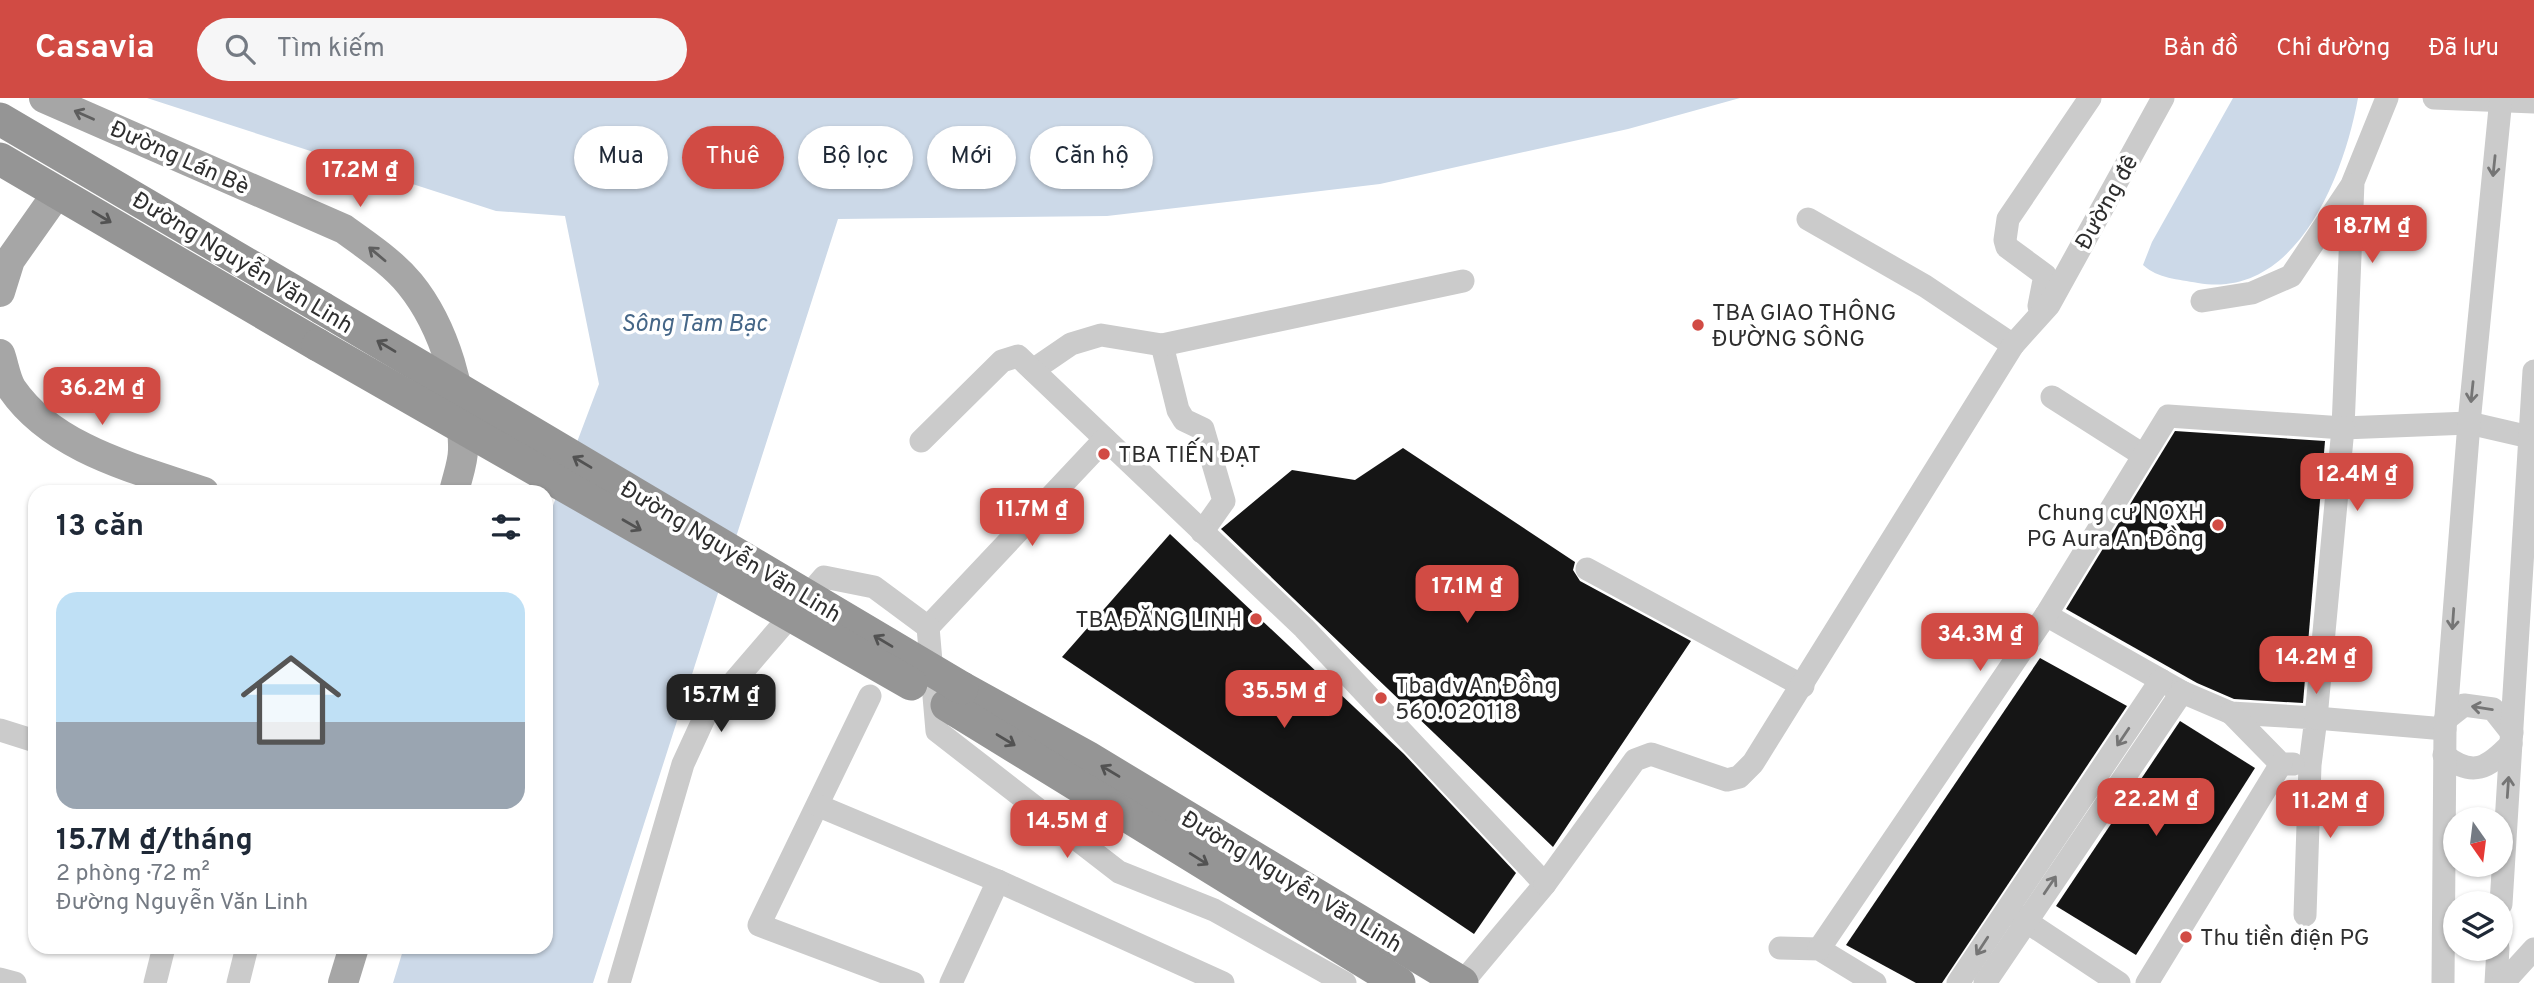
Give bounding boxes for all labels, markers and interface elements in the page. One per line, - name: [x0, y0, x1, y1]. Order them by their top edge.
- search box: [197, 18, 687, 81]
- text: Casavia: [35, 28, 155, 70]
- icon: search: [221, 30, 259, 68]
- text: Tìm kiếm: [277, 33, 385, 66]
- text: Bản đồ: [2163, 34, 2238, 64]
- text: Chỉ đường: [2276, 34, 2390, 64]
- text: Đã lưu: [2428, 34, 2499, 64]
- one-way arrow: [73, 108, 95, 121]
- street label: Đường Lán Bè: [105, 116, 253, 203]
- chip: Mua: [574, 126, 668, 189]
- chip: Thuê: [682, 126, 784, 189]
- chip: Bộ lọc: [798, 126, 913, 189]
- chip: Mới: [927, 126, 1016, 189]
- chip: Căn hộ: [1030, 126, 1153, 189]
- pin: 17.2M ₫: [295, 150, 425, 209]
- street label: Đường đê: [2070, 151, 2146, 256]
- one-way arrow: [2487, 154, 2500, 177]
- text: 17.2M ₫: [322, 157, 398, 186]
- street label: Đường Nguyễn Văn Linh: [126, 186, 358, 342]
- pin: 18.7M ₫: [2307, 206, 2437, 265]
- one-way arrow: [91, 211, 111, 225]
- text: 18.7M ₫: [2334, 213, 2410, 242]
- one-way arrow: [368, 246, 386, 262]
- place label: TBA GIAO THÔNG ĐƯỜNG SÔNG: [1712, 298, 1896, 355]
- water label: Sông Tam Bạc: [621, 310, 768, 340]
- marker: TBA GIAO THÔNG ĐƯỜNG SÔNG: [1690, 317, 1706, 333]
- one-way arrow: [376, 339, 396, 353]
- pin: 36.2M ₫: [37, 368, 167, 427]
- text: 36.2M ₫: [59, 375, 145, 404]
- one-way arrow: [2465, 381, 2478, 403]
- place label: TBA TIẾN ĐẠT: [1118, 437, 1261, 471]
- marker: TBA TIẾN ĐẠT: [1096, 446, 1112, 462]
- pin: 12.4M ₫: [2292, 454, 2422, 513]
- one-way arrow: [572, 455, 592, 469]
- text: 12.4M ₫: [2316, 461, 2398, 490]
- street label: Đường Nguyễn Văn Linh: [614, 475, 846, 631]
- pin: 11.7M ₫: [967, 489, 1097, 548]
- text: 11.7M ₫: [996, 496, 1068, 525]
- place label: Chung cư NOXH PG Aura An Đồng: [2027, 500, 2204, 555]
- icon: filters: [487, 508, 525, 546]
- text: 13 căn: [56, 509, 144, 546]
- marker: Chung cư NOXH PG Aura An Đồng: [2210, 517, 2226, 533]
- one-way arrow: [622, 518, 642, 532]
- pin: 17.1M ₫: [1402, 566, 1532, 625]
- text: 17.1M ₫: [1432, 573, 1502, 602]
- place label: TBA ĐĂNG LINH: [1075, 605, 1242, 636]
- one-way arrow: [2446, 607, 2459, 630]
- marker: TBA ĐĂNG LINH: [1248, 611, 1264, 627]
- pin: 34.3M ₫: [1915, 614, 2045, 673]
- text: 34.3M ₫: [1937, 621, 2023, 650]
- one-way arrow: [873, 634, 893, 648]
- pin: 14.2M ₫: [2251, 636, 2381, 696]
- icon: home: [228, 637, 354, 763]
- text: 14.2M ₫: [2275, 644, 2357, 673]
- pin: 35.5M ₫: [1219, 670, 1349, 730]
- place label: Tba dv An Đồng 560.020118: [1395, 672, 1557, 728]
- pin: 15.7M ₫: [656, 674, 786, 734]
- text: 35.5M ₫: [1241, 678, 1327, 707]
- text: 15.7M ₫: [683, 682, 759, 711]
- marker: Tba dv An Đồng 560.020118: [1373, 690, 1389, 706]
- one-way arrow: [2471, 701, 2494, 714]
- one-way arrow: [2116, 727, 2130, 746]
- one-way arrow: [995, 733, 1015, 747]
- one-way arrow: [1100, 763, 1120, 777]
- one-way arrow: [2502, 776, 2515, 799]
- pin: 22.2M ₫: [2091, 778, 2221, 838]
- pin: 11.2M ₫: [2265, 780, 2395, 840]
- text: 22.2M ₫: [2113, 786, 2199, 815]
- text: 11.2M ₫: [2292, 788, 2368, 817]
- pin: 14.5M ₫: [1002, 800, 1132, 860]
- street label: Đường Nguyễn Văn Linh: [1175, 805, 1407, 961]
- north arrow: [2443, 807, 2513, 877]
- map controls: [2443, 807, 2513, 961]
- text: 14.5M ₫: [1026, 808, 1108, 837]
- text: 15.7M ₫/tháng: [56, 823, 253, 860]
- one-way arrow: [1189, 853, 1209, 867]
- text: 2 phòng · 72 m²: [56, 860, 210, 889]
- one-way arrow: [2043, 876, 2057, 895]
- text: Đường Nguyễn Văn Linh: [56, 889, 308, 918]
- button: layers: [2443, 891, 2513, 961]
- place label: Thu tiền điện PG: [2200, 924, 2370, 954]
- marker: Thu tiền điện PG: [2178, 929, 2194, 945]
- one-way arrow: [1975, 935, 1989, 955]

